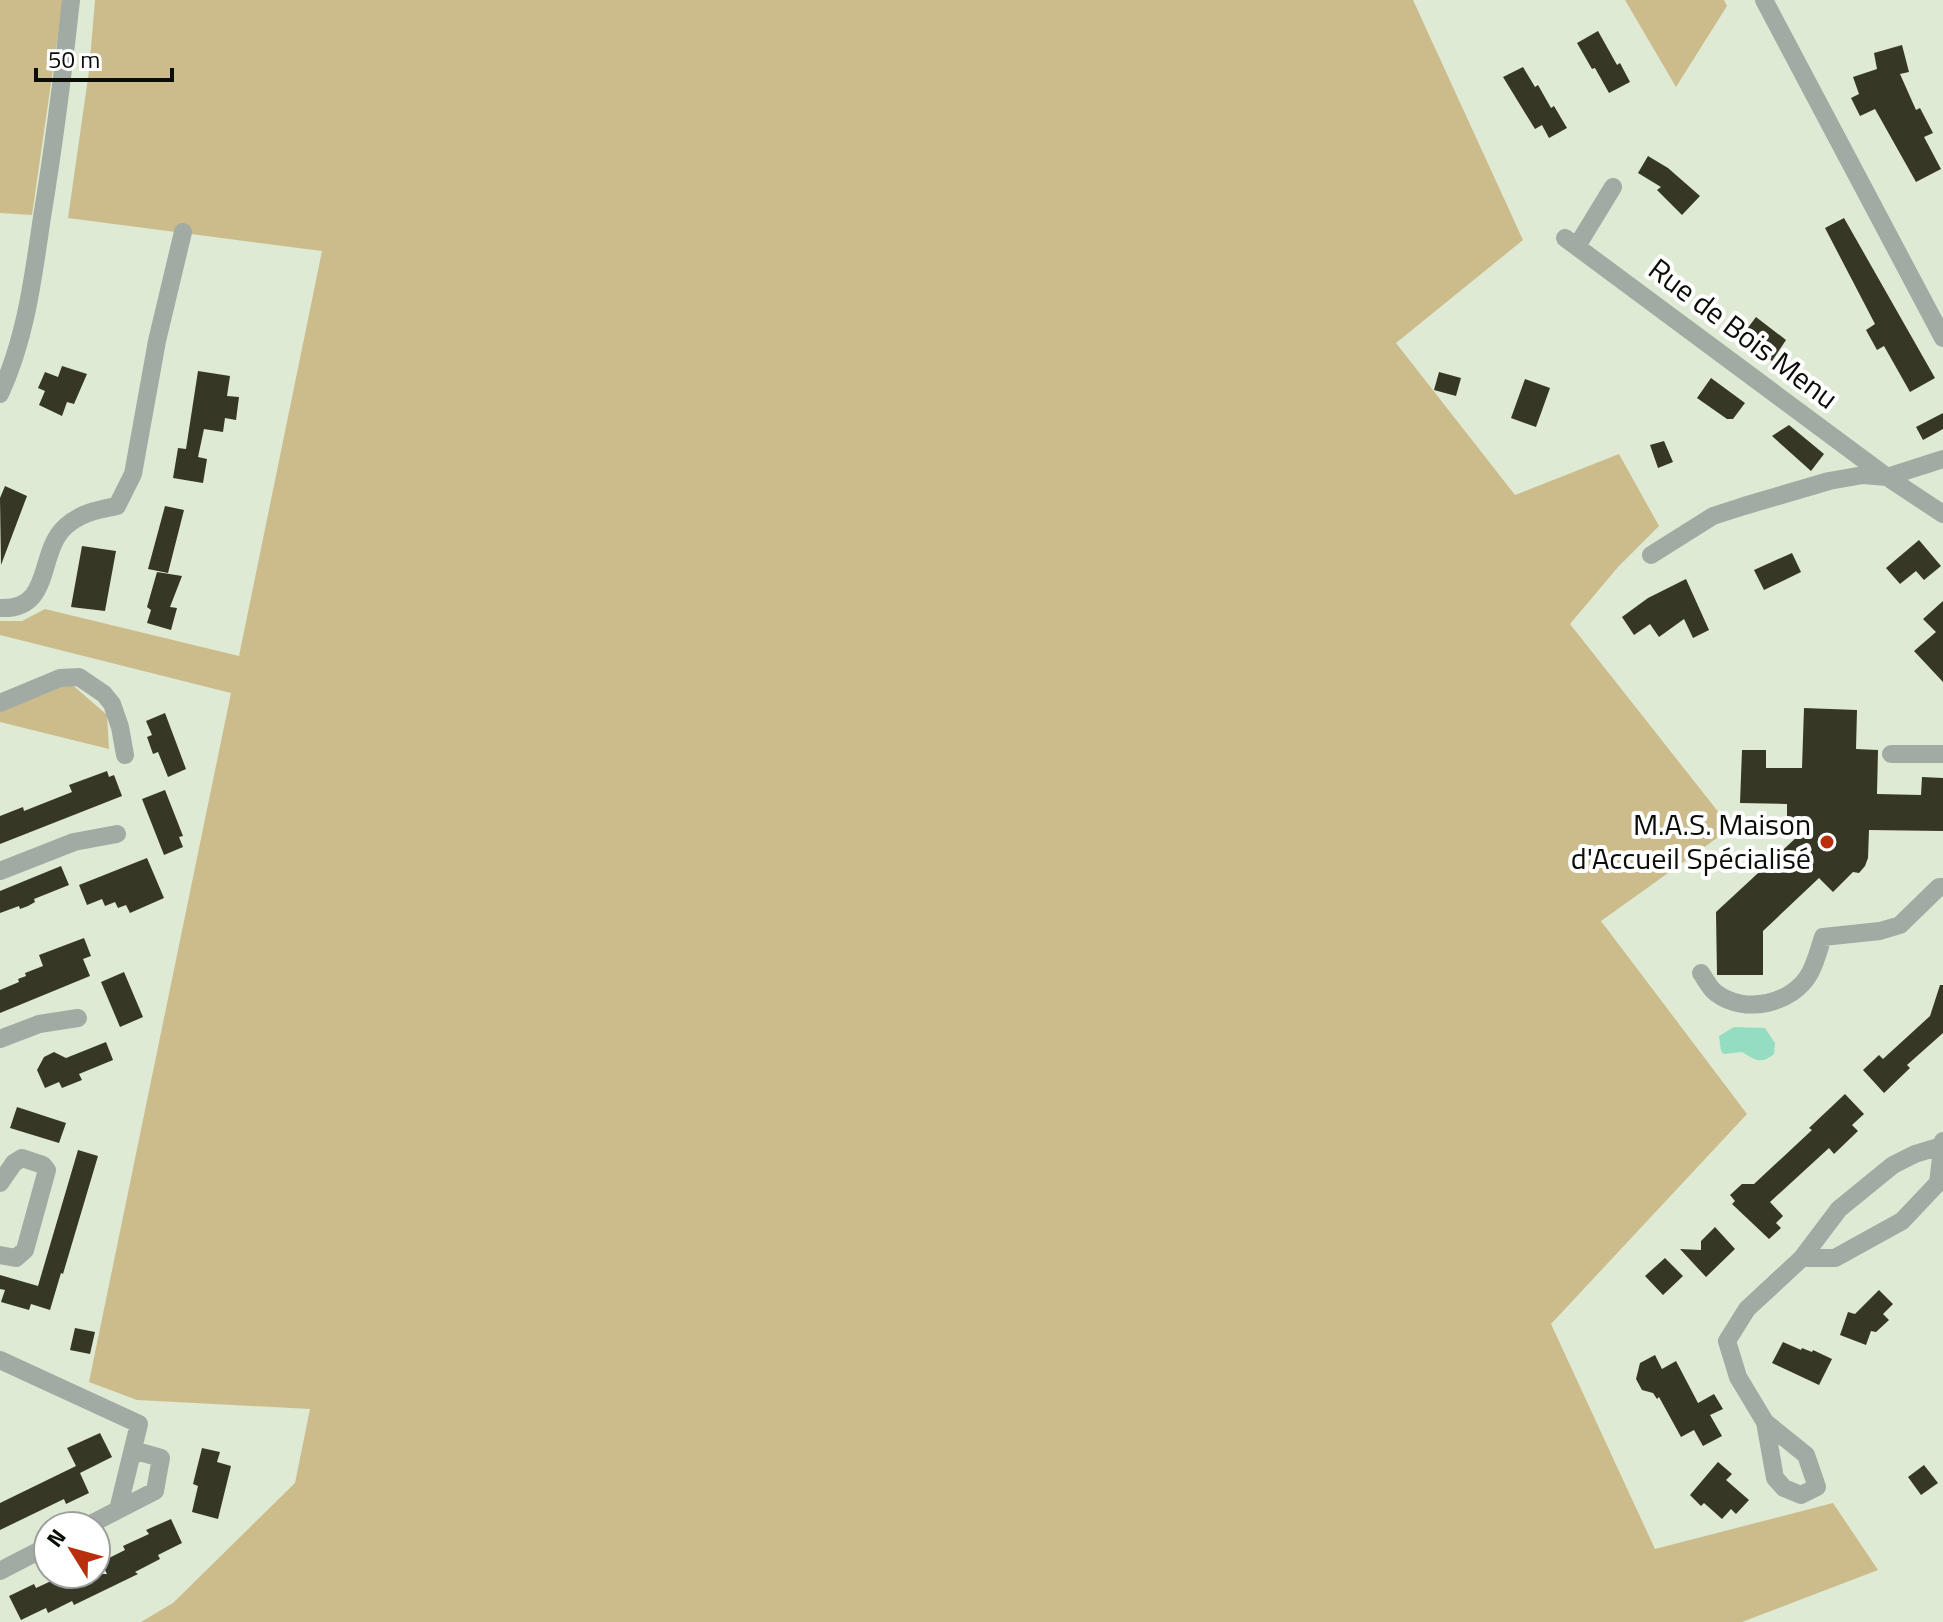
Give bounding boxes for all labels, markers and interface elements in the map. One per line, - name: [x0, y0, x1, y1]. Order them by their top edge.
- scale bar: [36, 32, 172, 82]
- text: 50 m: [48, 41, 100, 77]
- street label: Rue de Bois Menu: [1639, 246, 1848, 420]
- place label: M.A.S. Maison d'Accueil Spécialisé: [1571, 801, 1811, 881]
- marker: M.A.S. Maison d'Accueil Spécialisé: [1818, 833, 1836, 851]
- north arrow: [32, 1510, 112, 1590]
- text: N: [38, 1522, 74, 1554]

